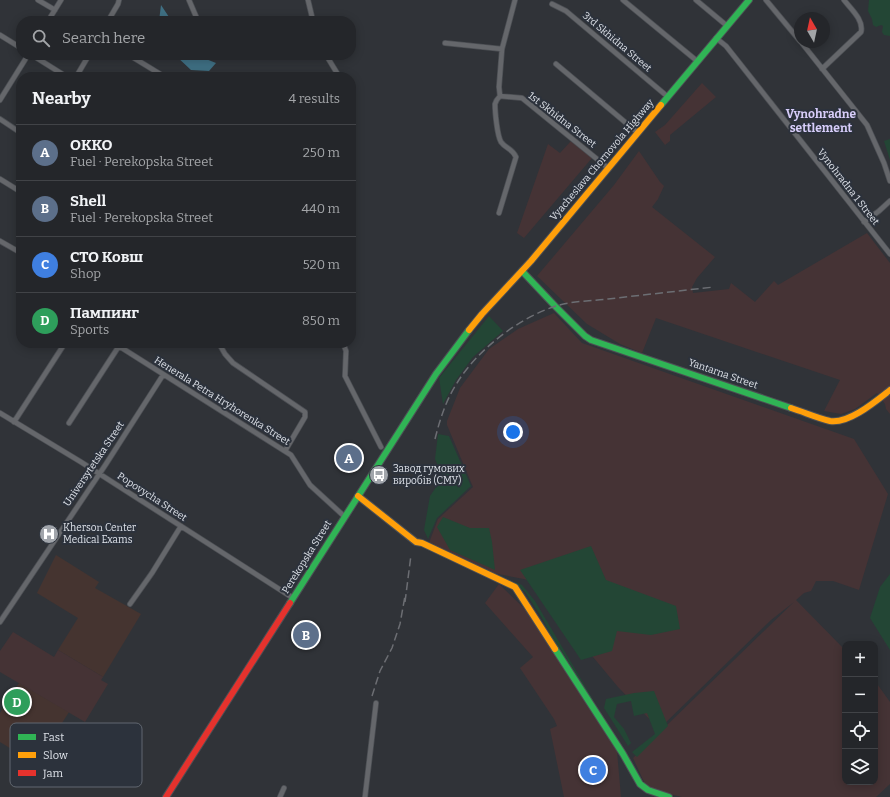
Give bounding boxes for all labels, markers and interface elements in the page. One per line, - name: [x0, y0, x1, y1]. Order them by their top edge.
- street label: 3rd Skhidna Street: [580, 10, 654, 75]
- north arrow: [794, 12, 830, 48]
- search box: [16, 16, 356, 60]
- icon: search: [30, 27, 52, 49]
- text: Search here: [62, 29, 145, 47]
- text: Nearby: [32, 88, 91, 109]
- street label: 1st Skhidna Street: [526, 90, 599, 151]
- text: 4 results: [288, 91, 340, 106]
- street label: Vyacheslava Chornovola Highway: [548, 96, 657, 223]
- district label: Vynohradne settlement: [786, 107, 857, 135]
- text: OKKO: [70, 136, 112, 154]
- text: A: [40, 145, 50, 160]
- text: 250 m: [303, 145, 340, 160]
- street label: Vynohradna 1 Street: [815, 146, 882, 228]
- text: Fuel · Perekopska Street: [70, 154, 213, 169]
- text: Shell: [70, 192, 106, 210]
- text: B: [41, 201, 49, 216]
- text: 440 m: [301, 201, 340, 216]
- text: Fuel · Perekopska Street: [70, 210, 213, 225]
- text: СТО Ковш: [70, 248, 143, 266]
- text: C: [41, 257, 49, 272]
- text: 520 m: [303, 257, 340, 272]
- text: Shop: [70, 266, 101, 281]
- text: Пампинг: [70, 304, 139, 322]
- text: D: [40, 313, 50, 328]
- text: 850 m: [302, 313, 340, 328]
- text: Sports: [70, 322, 109, 337]
- street label: Henerala Petra Hryhorenka Street: [152, 354, 293, 448]
- street label: Yantarna Street: [687, 357, 760, 392]
- street label: Universytetska Street: [61, 419, 127, 509]
- your location: [503, 422, 523, 442]
- pin: A: [336, 443, 362, 473]
- place label: Завод гумових виробів (СМУ): [393, 463, 465, 487]
- bus stop icon: Завод гумових виробів (СМУ): [368, 464, 390, 486]
- street label: Popovycha Street: [115, 470, 189, 524]
- street label: Perekopska Street: [280, 518, 334, 596]
- place label: Kherson Center Medical Exams: [63, 522, 137, 546]
- hospital icon: Kherson Center Medical Exams: [38, 523, 60, 545]
- pin: B: [293, 620, 319, 650]
- map controls: [842, 641, 878, 785]
- button: +: [842, 641, 878, 677]
- button: −: [842, 677, 878, 713]
- pin: D: [4, 687, 30, 717]
- button: locate: [842, 713, 878, 749]
- legend: [10, 723, 142, 787]
- text: Fast: [43, 731, 64, 744]
- text: Slow: [43, 749, 68, 762]
- button: layers: [842, 749, 878, 785]
- pin: C: [580, 755, 606, 785]
- text: Jam: [42, 767, 63, 780]

